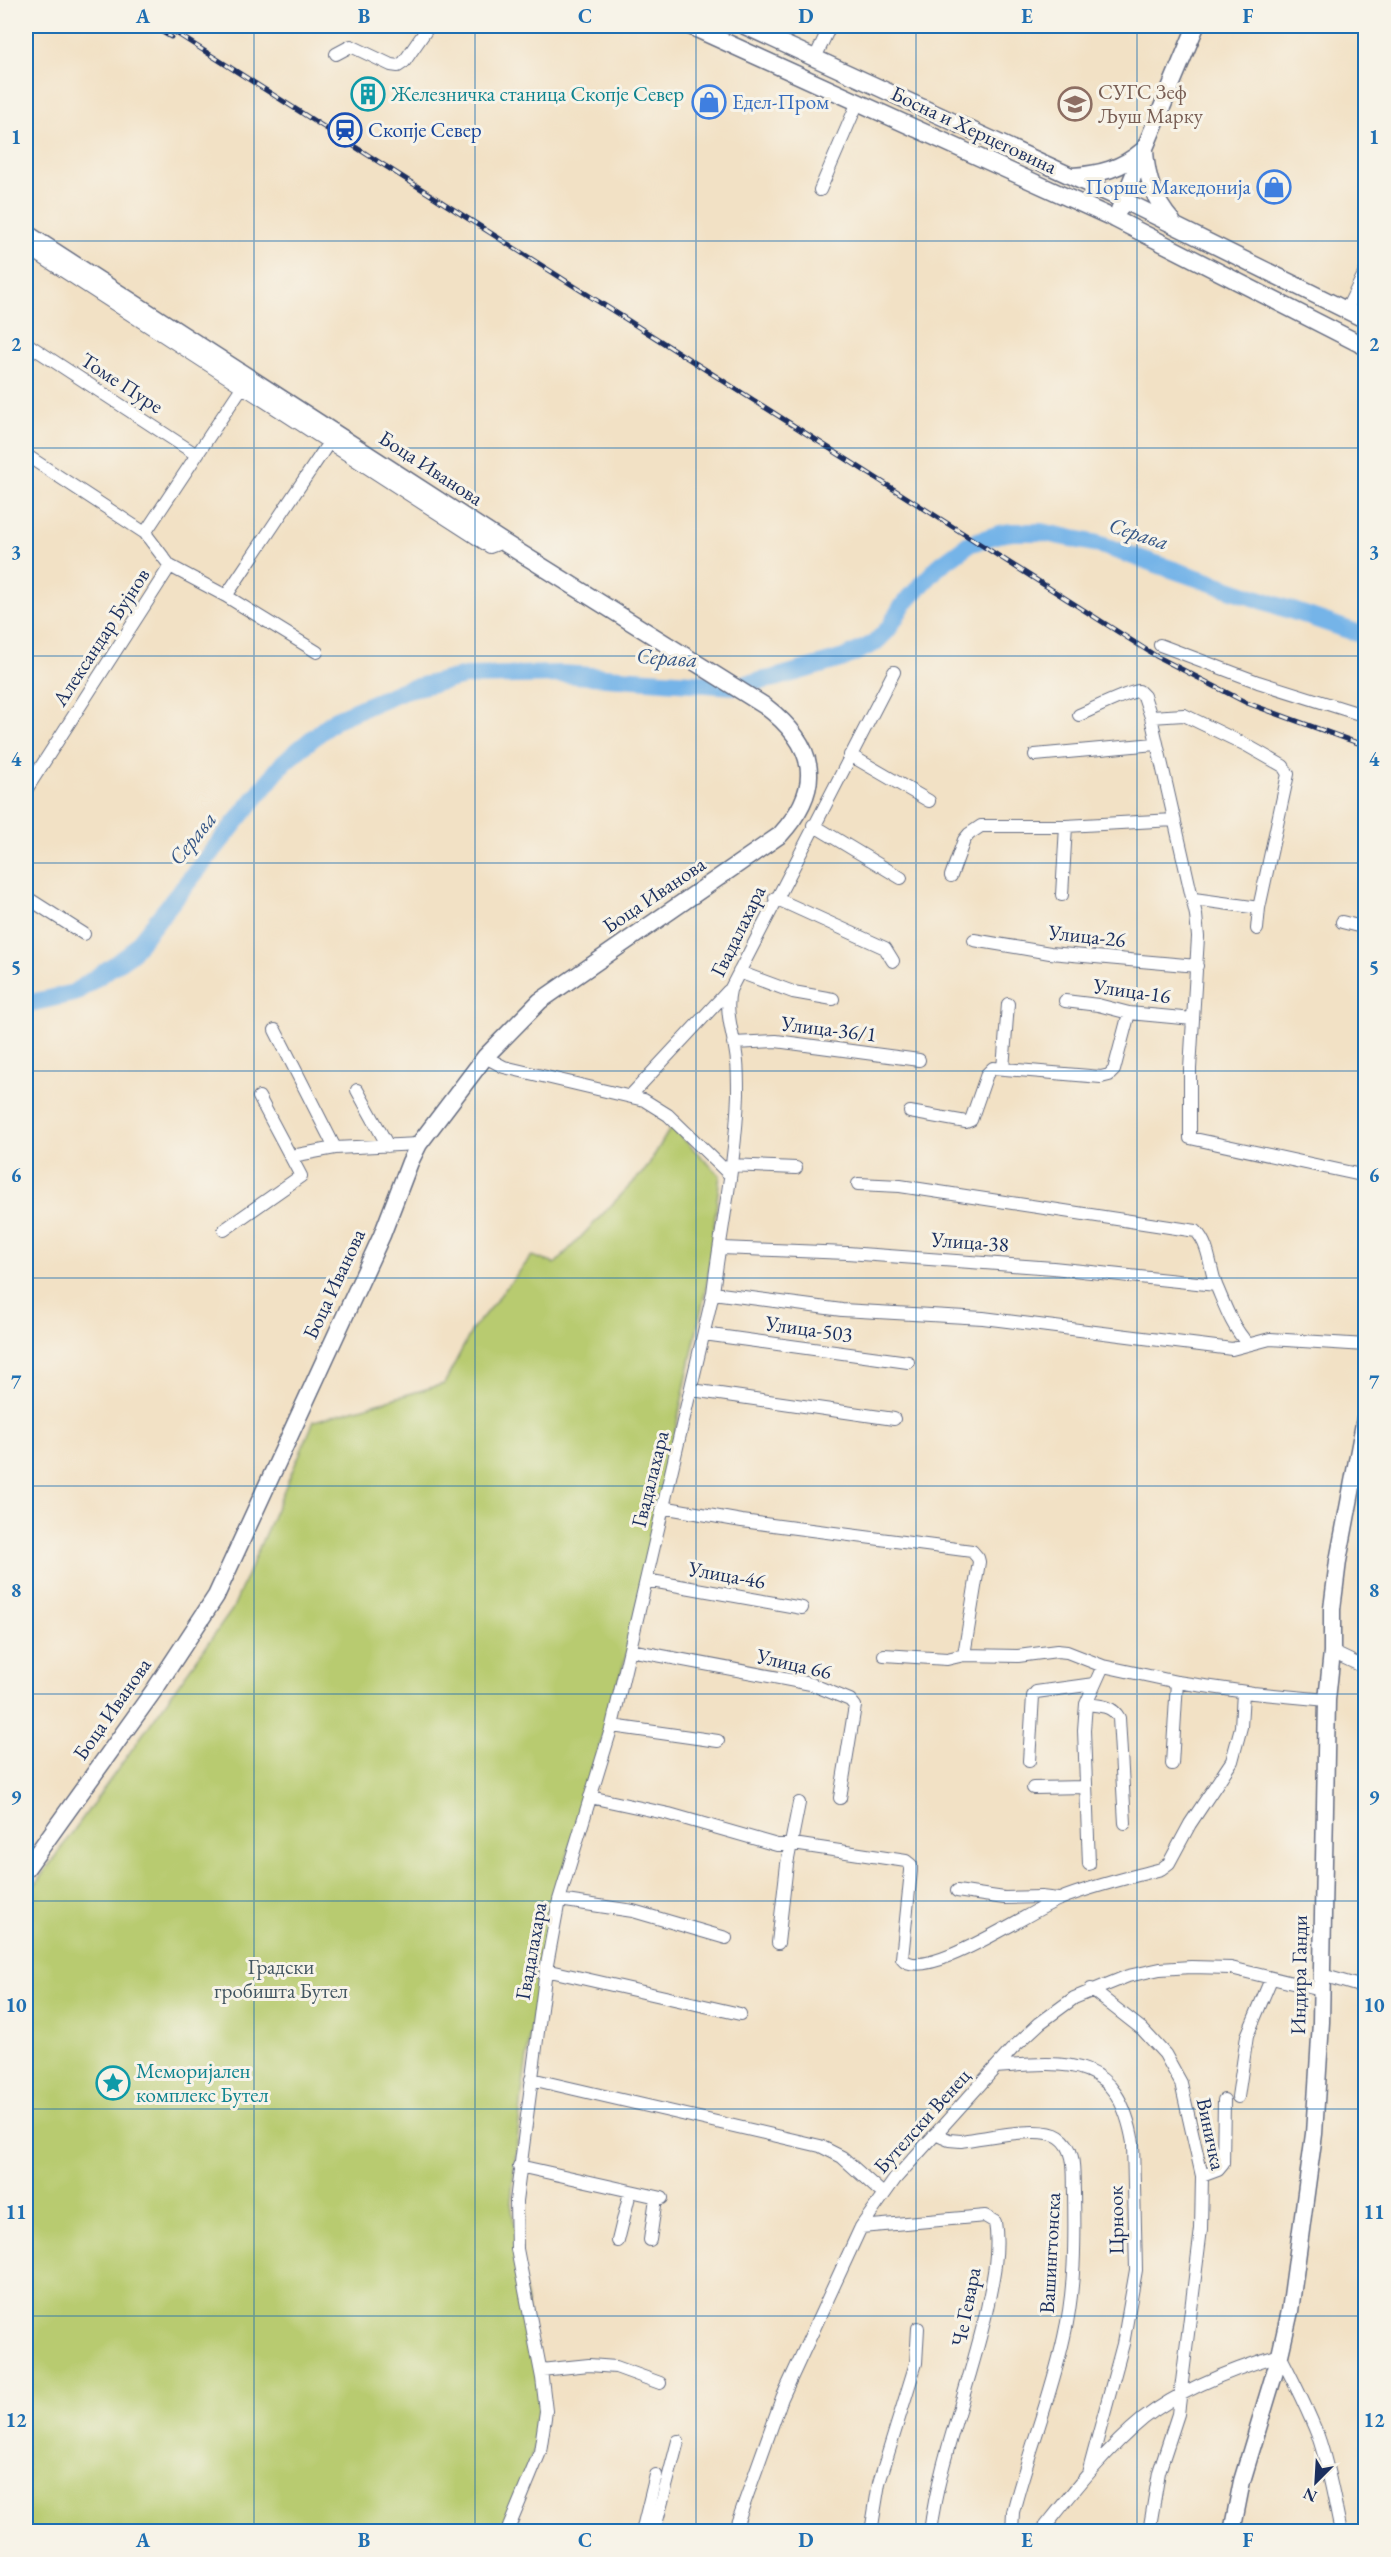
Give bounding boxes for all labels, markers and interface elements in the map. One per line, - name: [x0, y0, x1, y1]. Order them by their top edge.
- text: A: [135, 3, 151, 29]
- text: B: [358, 3, 370, 29]
- text: C: [578, 3, 592, 29]
- text: D: [798, 3, 814, 29]
- text: E: [1021, 3, 1033, 29]
- text: F: [1243, 3, 1254, 29]
- building icon: Железничка станица Скопје Север: [350, 76, 386, 112]
- place label: СУГС Зеф Љуш Марку: [1098, 78, 1204, 129]
- street label: Босна и Херцеговина: [887, 79, 1062, 180]
- place label: Железничка станица Скопје Север: [390, 80, 684, 107]
- shop icon: Едел-Пром: [691, 84, 727, 120]
- school or university icon: СУГС Зеф Љуш Марку: [1057, 86, 1093, 122]
- place label: Едел-Пром: [732, 88, 829, 115]
- station icon: Скопје Север: [327, 112, 363, 148]
- place label: Скопје Север: [368, 116, 482, 143]
- text: 1: [11, 124, 21, 150]
- text: 1: [1369, 124, 1379, 150]
- shop icon: Порше Македонија: [1256, 169, 1292, 205]
- place label: Порше Македонија: [1086, 173, 1252, 200]
- text: 2: [11, 331, 22, 357]
- text: 2: [1369, 331, 1380, 357]
- street label: Томе Пуре: [76, 346, 169, 419]
- street label: Боца Иванова: [374, 424, 489, 512]
- water label: Серава: [1105, 510, 1172, 557]
- text: 3: [11, 539, 21, 565]
- text: 3: [1369, 539, 1379, 565]
- street label: Александар Бујнов: [45, 562, 155, 712]
- water label: Серава: [635, 641, 698, 674]
- text: 4: [11, 746, 22, 772]
- text: 4: [1369, 746, 1380, 772]
- water label: Серава: [162, 805, 223, 871]
- street label: Боца Иванова: [597, 850, 711, 939]
- street label: Гвадалахара: [704, 880, 772, 981]
- street label: Улица-26: [1046, 918, 1127, 953]
- text: 5: [11, 954, 21, 980]
- text: 5: [1369, 954, 1379, 980]
- street label: Улица-16: [1091, 972, 1172, 1009]
- street label: Улица-36/1: [779, 1009, 878, 1048]
- text: 6: [11, 1162, 22, 1188]
- text: 6: [1369, 1162, 1380, 1188]
- street label: Боца Иванова: [296, 1224, 371, 1343]
- street label: Улица-38: [929, 1225, 1010, 1258]
- street label: Улица-503: [763, 1309, 854, 1348]
- text: 7: [11, 1369, 22, 1395]
- text: 7: [1369, 1369, 1380, 1395]
- street label: Гвадалахара: [625, 1427, 675, 1530]
- street label: Улица-46: [686, 1554, 768, 1595]
- text: 8: [11, 1577, 21, 1603]
- text: 8: [1369, 1577, 1379, 1603]
- street label: Улица 66: [753, 1642, 834, 1685]
- street label: Боца Иванова: [66, 1652, 157, 1765]
- text: 9: [11, 1784, 22, 1810]
- text: 9: [1369, 1784, 1380, 1810]
- street label: Гвадалахара: [509, 1900, 552, 2002]
- street label: Индира Ганди: [1284, 1915, 1313, 2035]
- park label: Градски гробишта Бутел: [214, 1953, 348, 2004]
- text: 10: [5, 1992, 27, 2018]
- text: 10: [1363, 1992, 1385, 2018]
- place label: Меморијален комплекс Бутел: [136, 2057, 269, 2108]
- street label: Бутелски Венец: [867, 2062, 976, 2179]
- place icon: Меморијален комплекс Бутел: [95, 2065, 131, 2101]
- street label: Виничка: [1191, 2095, 1232, 2173]
- street label: Црноок: [1101, 2185, 1130, 2255]
- street label: Вашингтонска: [1033, 2191, 1066, 2314]
- text: 11: [5, 2199, 27, 2225]
- text: 11: [1363, 2199, 1385, 2225]
- street label: Че Гевара: [945, 2264, 987, 2349]
- text: 12: [5, 2407, 27, 2433]
- text: 12: [1363, 2407, 1385, 2433]
- north arrow: [1286, 2452, 1346, 2512]
- text: N: [1300, 2483, 1320, 2507]
- text: A: [135, 2527, 151, 2553]
- text: B: [358, 2527, 370, 2553]
- text: C: [578, 2527, 592, 2553]
- text: D: [798, 2527, 814, 2553]
- text: E: [1021, 2527, 1033, 2553]
- text: F: [1243, 2527, 1254, 2553]

